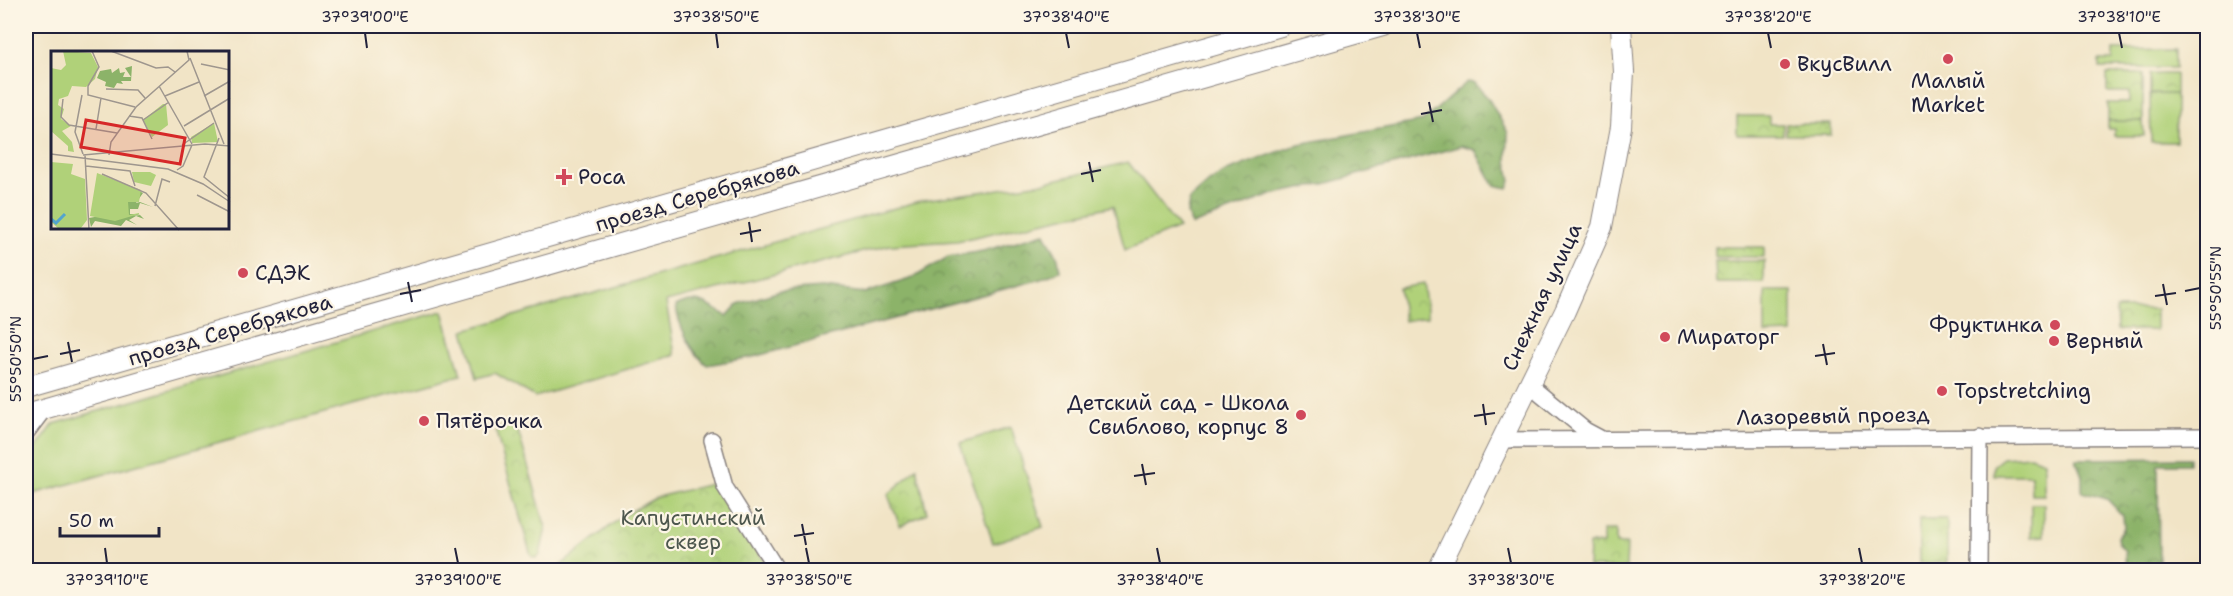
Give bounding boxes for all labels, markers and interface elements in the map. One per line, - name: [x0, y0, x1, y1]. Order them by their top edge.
- text: 37°39'00"E: [321, 7, 409, 27]
- text: 37°38'50"E: [673, 7, 759, 27]
- text: 37°38'40"E: [1022, 7, 1110, 27]
- text: 37°38'30"E: [1373, 7, 1461, 27]
- text: 37°38'20"E: [1724, 7, 1812, 27]
- text: 37°38'10"E: [2077, 7, 2161, 27]
- place label: ВкусВилл: [1797, 50, 1892, 78]
- inset map: [51, 51, 230, 230]
- marker: Малый Market: [1941, 52, 1955, 66]
- marker: ВкусВилл: [1778, 57, 1792, 71]
- place label: Малый Market: [1911, 67, 1985, 119]
- street label: проезд Серебрякова: [592, 154, 802, 238]
- place label: Роса: [578, 163, 625, 191]
- marker: Роса: [555, 168, 573, 186]
- street label: Снежная улица: [1496, 219, 1588, 375]
- text: 55°50'55"N: [2206, 246, 2226, 330]
- place label: СДЭК: [255, 259, 311, 287]
- marker: СДЭК: [236, 266, 250, 280]
- street label: проезд Серебрякова: [125, 288, 335, 372]
- place label: Фруктинка: [1929, 311, 2043, 339]
- text: 55°50'50"N: [6, 316, 26, 402]
- marker: Фруктинка: [2048, 318, 2062, 332]
- place label: Мираторг: [1677, 323, 1780, 351]
- place label: Верный: [2066, 327, 2143, 355]
- marker: Мираторг: [1658, 330, 1672, 344]
- marker: Верный: [2047, 334, 2061, 348]
- place label: Topstretching: [1954, 377, 2091, 405]
- marker: Topstretching: [1935, 384, 1949, 398]
- place label: Детский сад - Школа Свиблово, корпус 8: [1067, 389, 1289, 441]
- street label: Лазоревый проезд: [1736, 400, 1930, 432]
- place label: Пятёрочка: [436, 407, 542, 435]
- marker: Детский сад - Школа Свиблово, корпус 8: [1294, 408, 1308, 422]
- marker: Пятёрочка: [417, 414, 431, 428]
- scale bar: [60, 500, 159, 538]
- park label: Капустинский сквер: [621, 504, 766, 556]
- text: 50 m: [69, 509, 114, 533]
- text: 37°39'10"E: [65, 570, 149, 590]
- text: 37°39'00"E: [414, 570, 502, 590]
- text: 37°38'50"E: [766, 570, 852, 590]
- text: 37°38'40"E: [1116, 570, 1204, 590]
- text: 37°38'30"E: [1467, 570, 1555, 590]
- text: 37°38'20"E: [1818, 570, 1906, 590]

